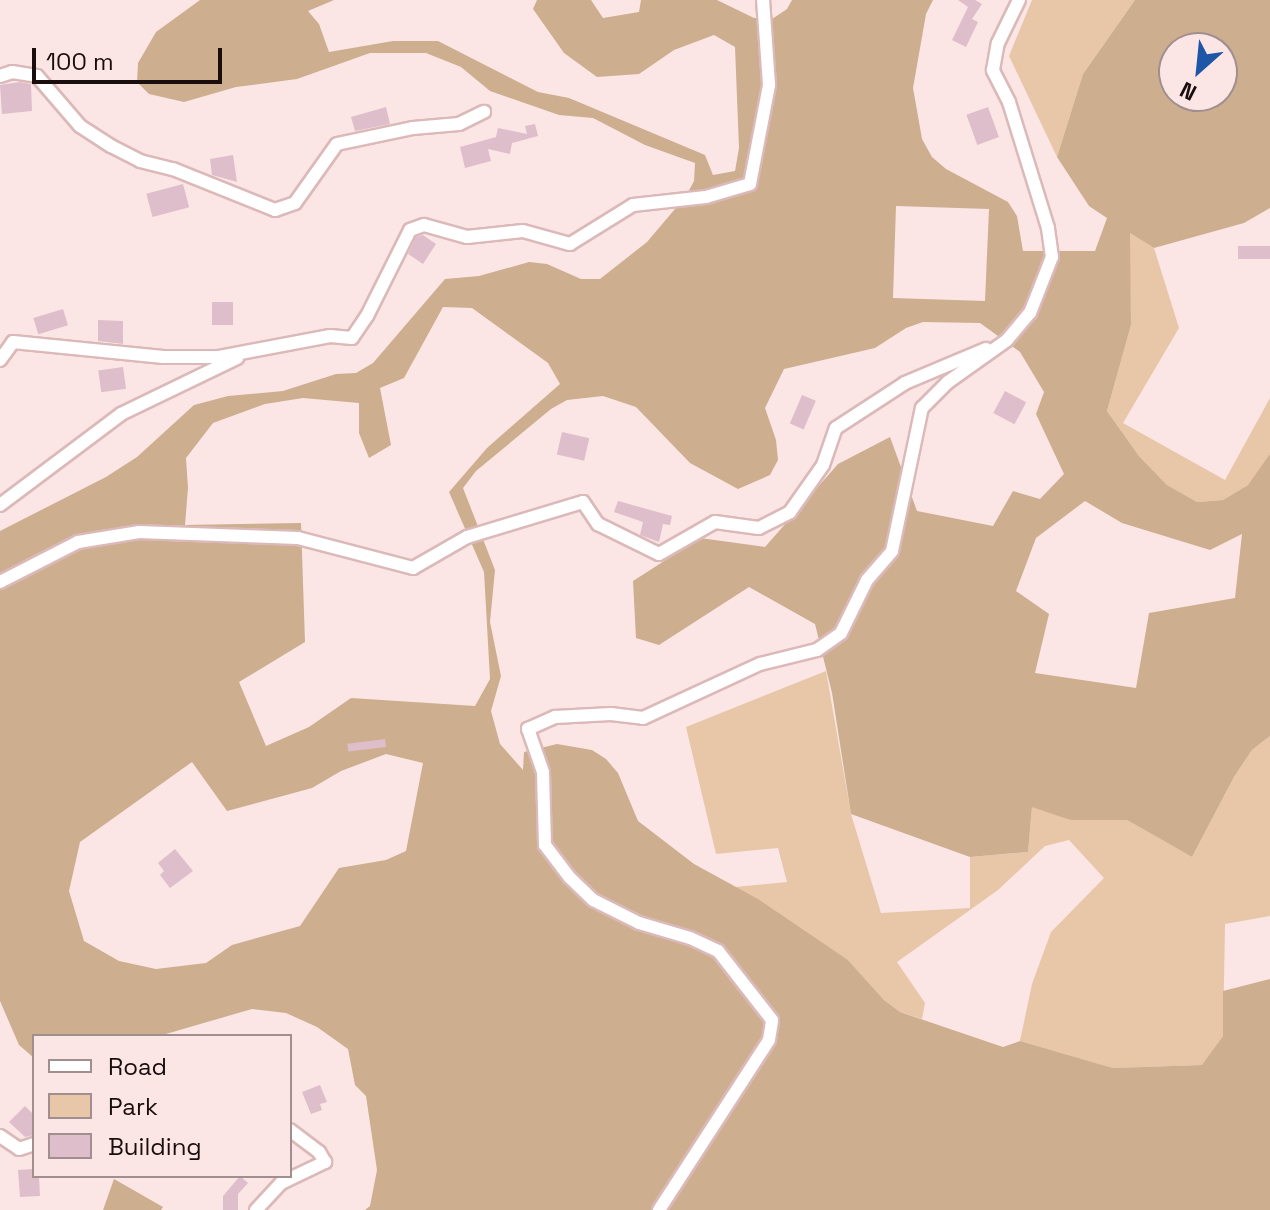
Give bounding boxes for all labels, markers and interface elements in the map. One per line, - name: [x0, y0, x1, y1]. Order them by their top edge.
- scale bar: [36, 32, 226, 82]
- north arrow: [1158, 32, 1238, 112]
- text: 100 m: [46, 46, 114, 77]
- text: N: [1175, 76, 1201, 107]
- legend: [32, 1034, 292, 1178]
- text: Road: [108, 1051, 167, 1082]
- text: Park: [108, 1091, 158, 1122]
- text: Building: [108, 1131, 202, 1162]

